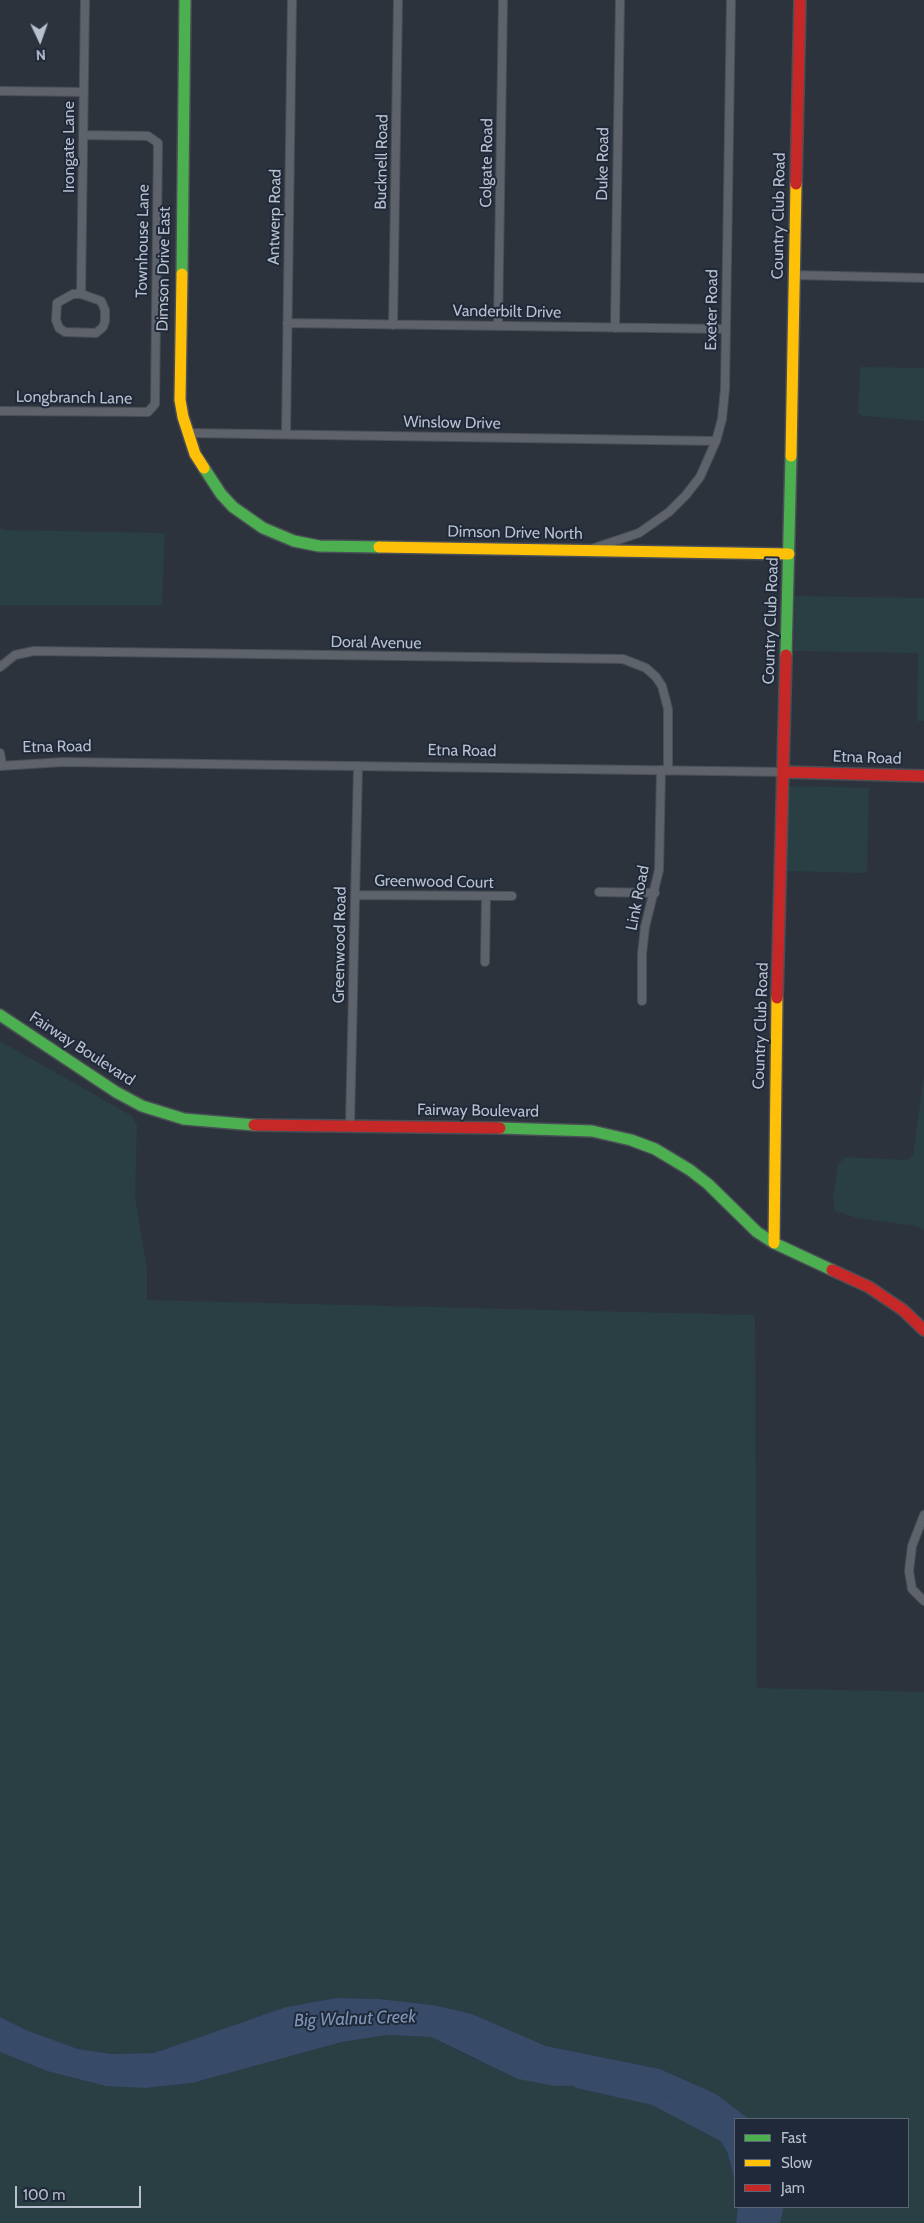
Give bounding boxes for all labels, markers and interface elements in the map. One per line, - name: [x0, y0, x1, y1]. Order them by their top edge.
- north arrow: [15, 15, 65, 65]
- text: N: [35, 46, 46, 64]
- street label: Irongate Lane: [59, 101, 79, 193]
- street label: Bucknell Road: [372, 114, 392, 210]
- street label: Colgate Road: [477, 118, 497, 208]
- street label: Duke Road: [593, 127, 613, 201]
- street label: Country Club Road: [768, 152, 790, 280]
- street label: Antwerp Road: [265, 169, 285, 265]
- street label: Townhouse Lane: [132, 184, 154, 298]
- street label: Dimson Drive East: [153, 206, 175, 332]
- street label: Exeter Road: [702, 269, 722, 351]
- street label: Vanderbilt Drive: [452, 301, 562, 323]
- street label: Longbranch Lane: [16, 387, 132, 409]
- street label: Winslow Drive: [403, 413, 501, 433]
- street label: Dimson Drive North: [447, 522, 583, 544]
- street label: Country Club Road: [759, 557, 783, 685]
- street label: Doral Avenue: [330, 633, 422, 653]
- street label: Etna Road: [22, 737, 92, 757]
- street label: Etna Road: [427, 741, 497, 761]
- street label: Etna Road: [832, 747, 902, 769]
- street label: Link Road: [622, 864, 654, 932]
- street label: Greenwood Court: [374, 871, 494, 893]
- street label: Greenwood Road: [329, 886, 351, 1004]
- street label: Country Club Road: [749, 962, 773, 1090]
- street label: Fairway Boulevard: [26, 1008, 138, 1090]
- street label: Fairway Boulevard: [417, 1100, 539, 1122]
- water label: Big Walnut Creek: [294, 2006, 416, 2032]
- legend: [734, 2118, 909, 2208]
- text: Fast: [781, 2129, 806, 2147]
- text: Slow: [781, 2154, 812, 2172]
- scale bar: [18, 2176, 144, 2208]
- text: Jam: [781, 2179, 805, 2197]
- text: 100 m: [23, 2186, 65, 2204]

